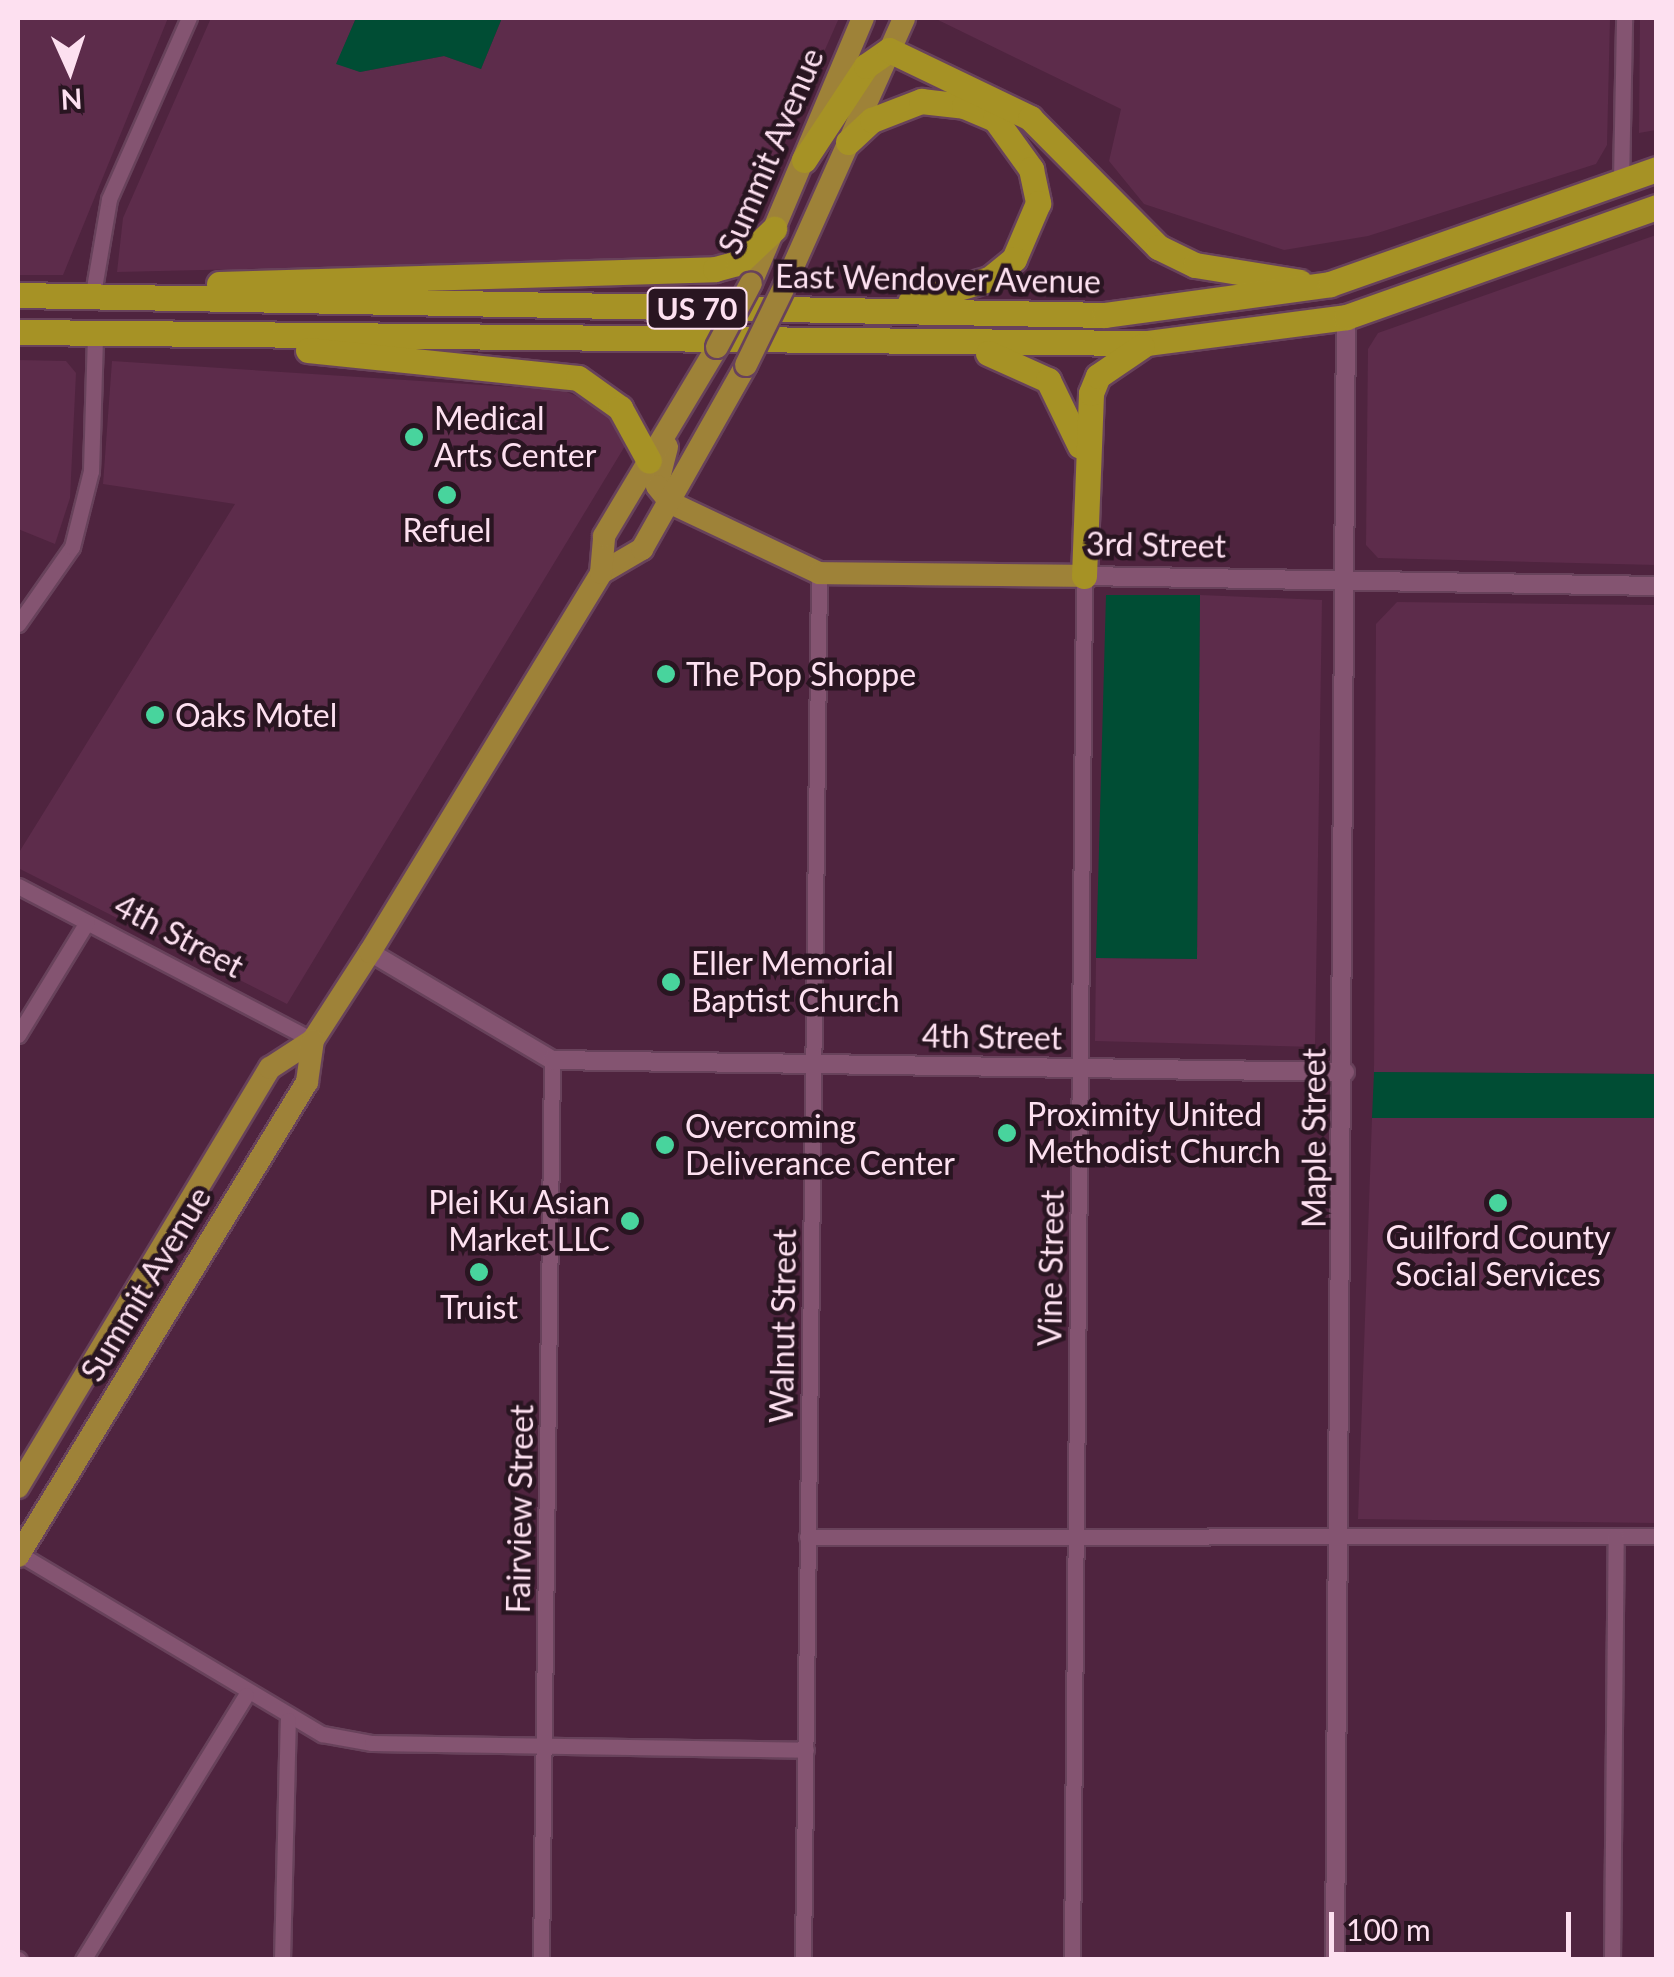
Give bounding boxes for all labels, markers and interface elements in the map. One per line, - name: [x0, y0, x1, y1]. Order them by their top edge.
- north arrow: [20, 20, 120, 120]
- street label: Summit Avenue: [710, 42, 832, 260]
- text: N: [60, 82, 83, 117]
- street label: East Wendover Avenue: [774, 257, 1102, 301]
- road number: US 70: [644, 283, 750, 333]
- place label: Medical Arts Center: [434, 400, 596, 475]
- marker: Medical Arts Center: [403, 426, 425, 448]
- marker: Refuel: [436, 484, 458, 506]
- place label: Refuel: [402, 511, 492, 549]
- street label: 3rd Street: [1086, 525, 1226, 565]
- place label: The Pop Shoppe: [686, 655, 916, 693]
- marker: The Pop Shoppe: [655, 663, 677, 685]
- place label: Oaks Motel: [175, 696, 337, 734]
- marker: Oaks Motel: [144, 704, 166, 726]
- street label: 4th Street: [108, 886, 250, 986]
- place label: Eller Memorial Baptist Church: [691, 945, 899, 1020]
- marker: Eller Memorial Baptist Church: [660, 971, 682, 993]
- street label: 4th Street: [922, 1017, 1062, 1057]
- street label: Maple Street: [1295, 1048, 1333, 1228]
- place label: Proximity United Methodist Church: [1027, 1096, 1281, 1171]
- place label: Overcoming Deliverance Center: [685, 1108, 955, 1183]
- marker: Proximity United Methodist Church: [996, 1122, 1018, 1144]
- marker: Overcoming Deliverance Center: [654, 1134, 676, 1156]
- street label: Summit Avenue: [73, 1179, 219, 1389]
- place label: Plei Ku Asian Market LLC: [427, 1184, 610, 1259]
- street label: Vine Street: [1030, 1189, 1072, 1347]
- marker: Guilford County Social Services: [1487, 1192, 1509, 1214]
- marker: Plei Ku Asian Market LLC: [619, 1210, 641, 1232]
- place label: Guilford County Social Services: [1386, 1219, 1610, 1294]
- street label: Walnut Street: [762, 1228, 804, 1424]
- marker: Truist: [468, 1261, 490, 1283]
- place label: Truist: [440, 1288, 518, 1326]
- street label: Fairview Street: [499, 1404, 541, 1614]
- scale bar: [1334, 1892, 1576, 1954]
- text: 100 m: [1346, 1911, 1431, 1947]

